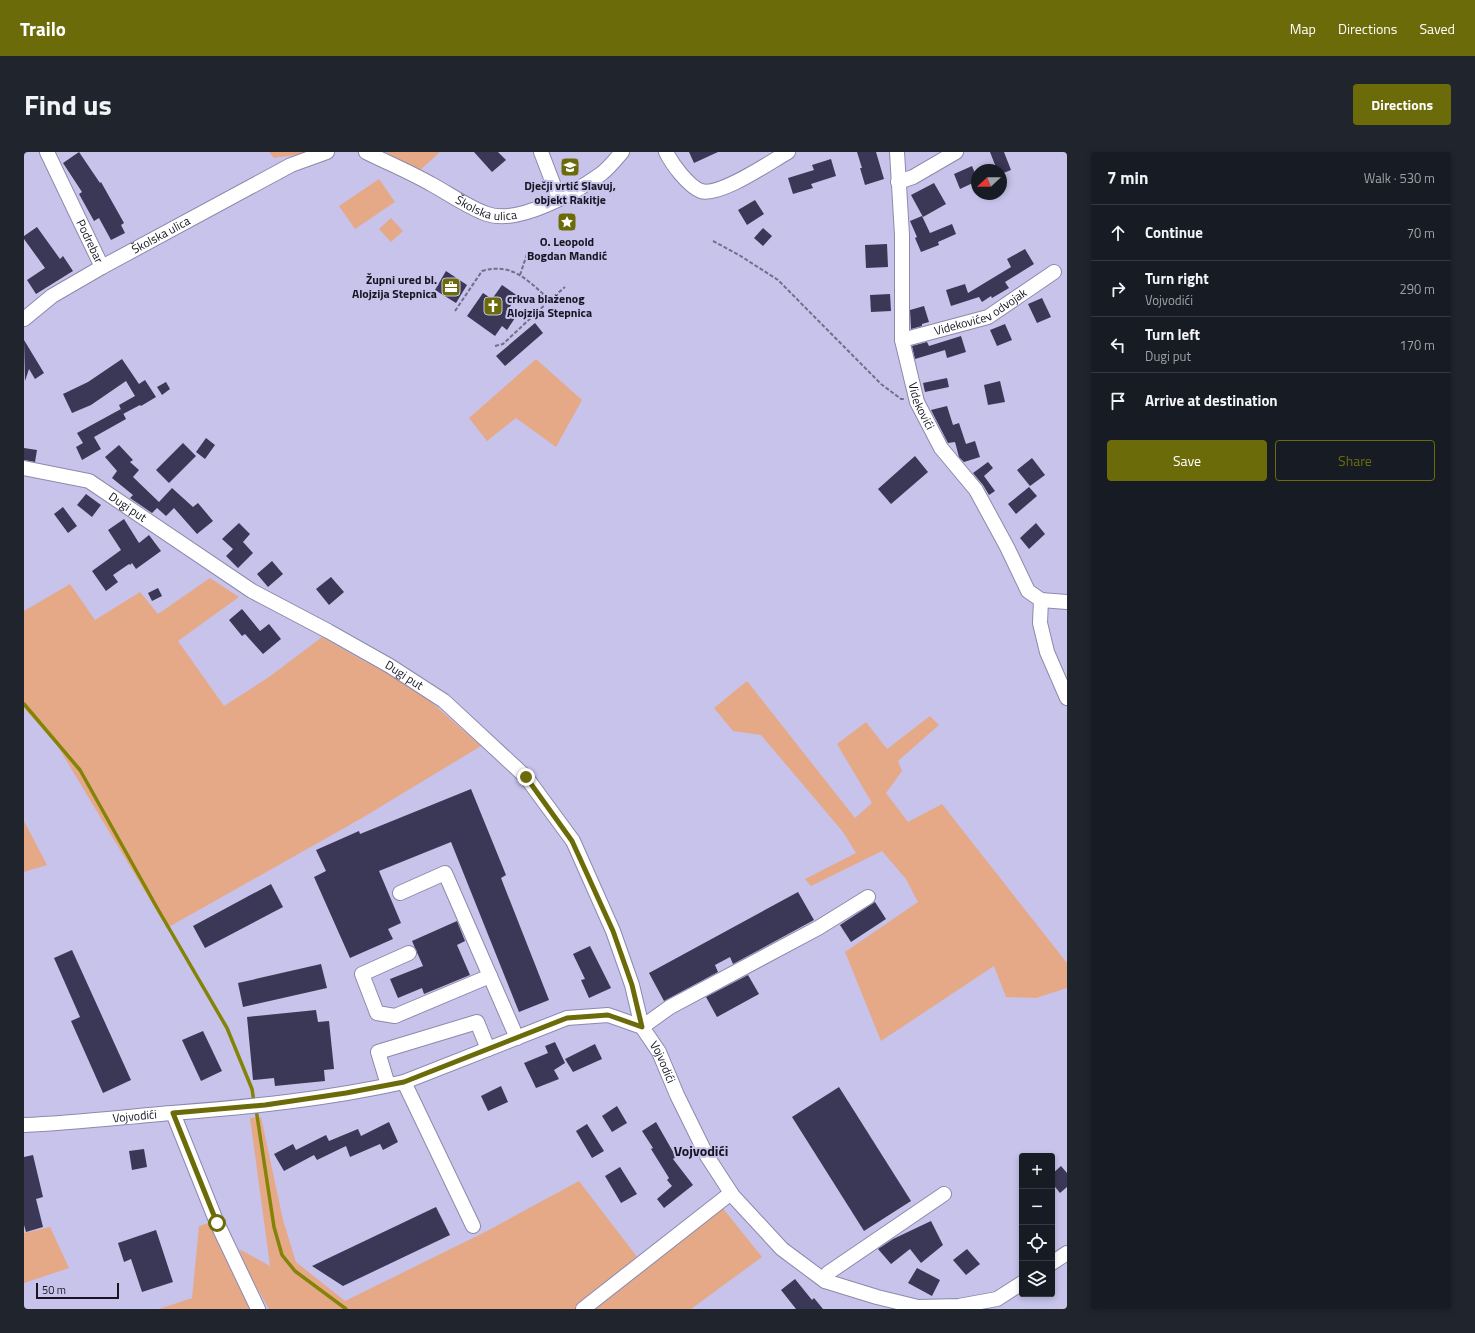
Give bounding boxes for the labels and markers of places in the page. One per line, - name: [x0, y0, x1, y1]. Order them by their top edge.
- school or university icon: Dječji vrtić Slavuj, objekt Rakitje: [559, 156, 581, 178]
- place label: Dječji vrtić Slavuj, objekt Rakitje: [524, 176, 616, 209]
- place icon: O. Leopold Bogdan Mandić: [556, 211, 578, 233]
- place label: O. Leopold Bogdan Mandić: [527, 232, 607, 265]
- place label: Župni ured bl. Alojzija Stepnica: [352, 270, 437, 303]
- office icon: Župni ured bl. Alojzija Stepnica: [440, 276, 462, 298]
- place label: crkva blaženog Alojzija Stepnica: [507, 289, 592, 322]
- church icon: crkva blaženog Alojzija Stepnica: [482, 295, 504, 317]

